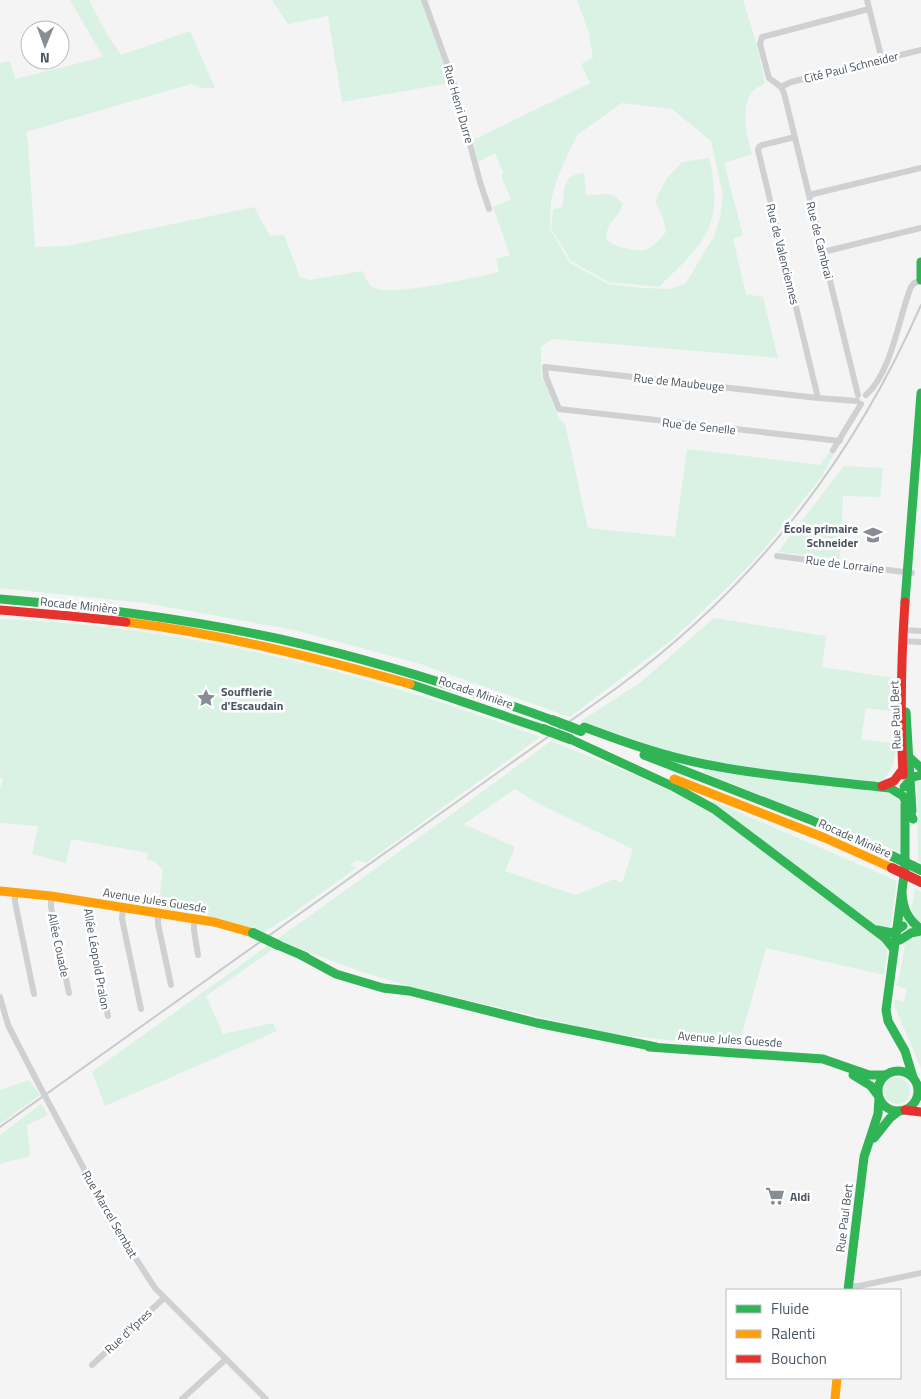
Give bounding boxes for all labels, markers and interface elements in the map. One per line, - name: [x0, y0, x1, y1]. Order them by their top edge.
- north arrow: [20, 20, 70, 70]
- street label: Cité Paul Schneider: [802, 46, 900, 88]
- text: N: [40, 48, 50, 69]
- street label: Rue Henri Durre: [439, 63, 479, 145]
- street label: Rue de Cambrai: [801, 199, 839, 281]
- street label: Rue de Valenciennes: [761, 201, 805, 307]
- street label: Rue de Maubeuge: [633, 368, 725, 396]
- street label: Rue de Senelle: [661, 413, 737, 439]
- place label: École primaire Schneider: [784, 519, 859, 552]
- school or university icon: École primaire Schneider: [862, 524, 884, 546]
- street label: Rue de Lorraine: [805, 550, 885, 578]
- street label: Rocade Minière: [39, 591, 119, 619]
- street label: Rocade Minière: [436, 670, 516, 714]
- street label: Rue Paul Bert: [884, 679, 906, 750]
- place label: Soufflerie d'Escaudain: [221, 682, 283, 715]
- place icon: Soufflerie d'Escaudain: [195, 687, 217, 709]
- street label: Rocade Minière: [816, 813, 894, 863]
- street label: Avenue Jules Guesde: [102, 882, 208, 918]
- street label: Allée Léopold Pralon: [79, 907, 115, 1011]
- street label: Allée Couade: [43, 911, 75, 979]
- street label: Avenue Jules Guesde: [677, 1026, 783, 1052]
- street label: Rue Marcel Sembat: [77, 1167, 143, 1262]
- street label: Rue Paul Bert: [830, 1182, 858, 1253]
- supermarket icon: Aldi: [764, 1185, 786, 1207]
- place label: Aldi: [790, 1187, 810, 1206]
- legend: [726, 1289, 901, 1379]
- text: Fluide: [771, 1297, 809, 1320]
- street label: Rue d'Ypres: [100, 1304, 156, 1358]
- text: Ralenti: [771, 1322, 815, 1345]
- text: Bouchon: [771, 1347, 827, 1370]

